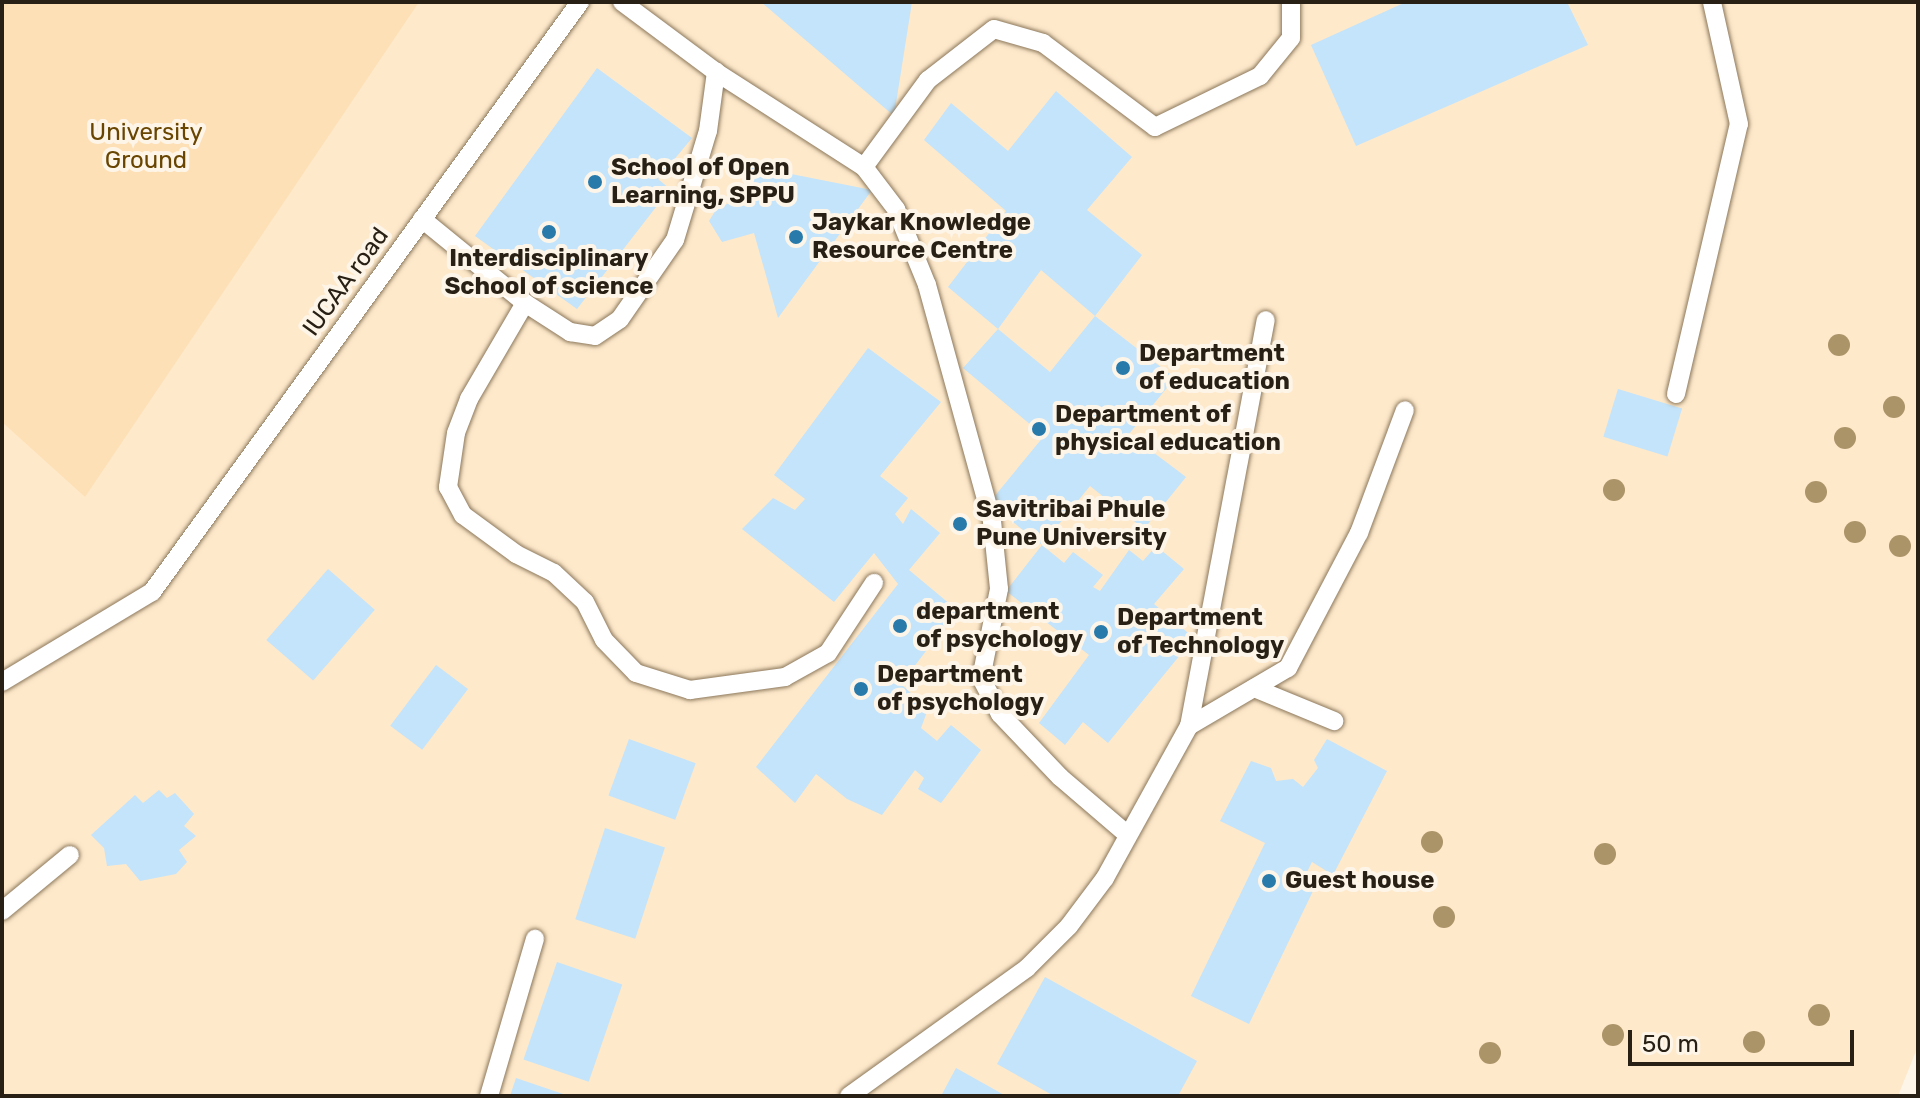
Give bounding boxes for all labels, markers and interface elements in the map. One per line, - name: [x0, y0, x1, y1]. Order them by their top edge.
- park label: University Ground: [89, 119, 203, 175]
- place label: School of Open Learning, SPPU: [611, 154, 795, 210]
- marker: School of Open Learning, SPPU: [586, 173, 604, 191]
- place label: Jaykar Knowledge Resource Centre: [812, 209, 1032, 265]
- street label: IUCAA road: [297, 222, 395, 342]
- marker: Interdisciplinary School of science: [540, 223, 558, 241]
- marker: Jaykar Knowledge Resource Centre: [787, 228, 805, 246]
- place label: Interdisciplinary School of science: [444, 245, 654, 301]
- place label: Department of education: [1139, 340, 1290, 396]
- marker: Department of education: [1114, 359, 1132, 377]
- place label: Department of physical education: [1055, 401, 1281, 457]
- marker: Department of physical education: [1030, 420, 1048, 438]
- place label: Savitribai Phule Pune University: [976, 496, 1167, 552]
- marker: Savitribai Phule Pune University: [951, 515, 969, 533]
- place label: department of psychology: [916, 598, 1084, 654]
- place label: Department of Technology: [1117, 604, 1285, 660]
- marker: department of psychology: [891, 617, 909, 635]
- marker: Department of Technology: [1092, 623, 1110, 641]
- place label: Department of psychology: [877, 661, 1045, 717]
- marker: Department of psychology: [852, 680, 870, 698]
- place label: Guest house: [1285, 867, 1435, 895]
- marker: Guest house: [1260, 872, 1278, 890]
- scale bar: [1632, 1014, 1858, 1064]
- text: 50 m: [1642, 1030, 1699, 1058]

